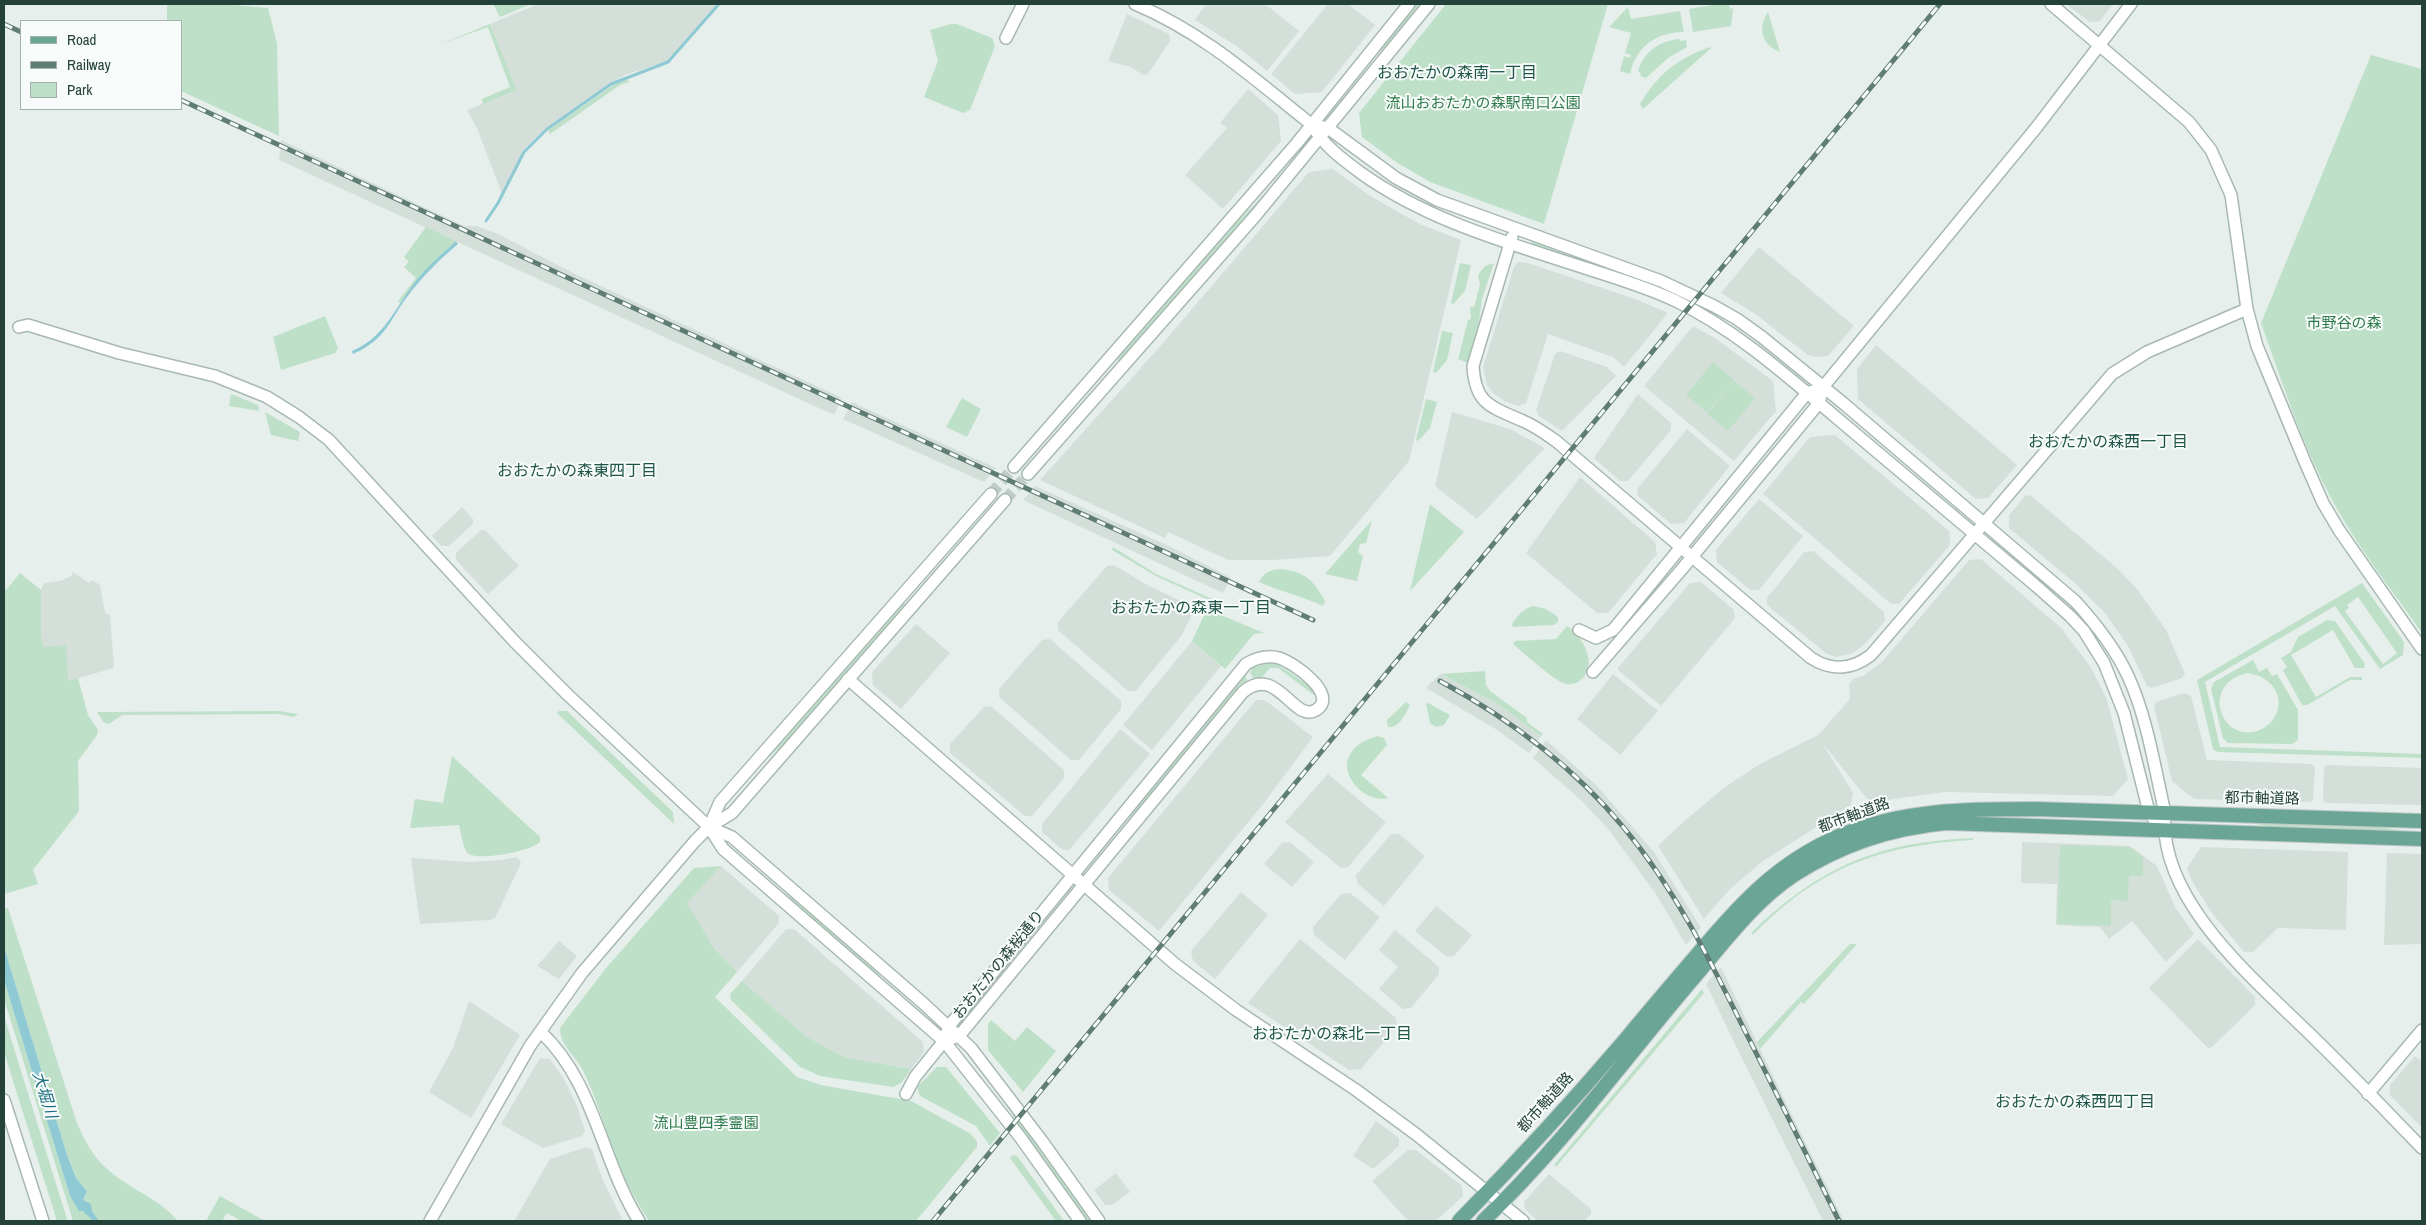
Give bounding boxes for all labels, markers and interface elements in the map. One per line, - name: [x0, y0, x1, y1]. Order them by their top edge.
- legend: [20, 20, 182, 110]
- text: Road: [67, 29, 96, 50]
- text: Railway: [67, 54, 111, 75]
- district label: おおたかの森南一丁目: [1377, 64, 1537, 84]
- text: Park: [67, 79, 92, 100]
- park label: 流山おおたかの森駅南口公園: [1386, 95, 1580, 113]
- park label: 市野谷の森: [2307, 315, 2381, 333]
- district label: おおたかの森西一丁目: [2028, 433, 2188, 453]
- district label: おおたかの森東四丁目: [497, 462, 657, 482]
- district label: おおたかの森東一丁目: [1111, 599, 1271, 619]
- street label: 都市軸道路: [2224, 789, 2300, 809]
- street label: 都市軸道路: [1816, 795, 1892, 837]
- street label: おおたかの森桜通り: [950, 907, 1048, 1023]
- district label: おおたかの森北一丁目: [1252, 1025, 1412, 1045]
- water label: 大堀川: [28, 1069, 60, 1121]
- street label: 都市軸道路: [1514, 1069, 1578, 1137]
- district label: おおたかの森西四丁目: [1995, 1093, 2155, 1113]
- park label: 流山豊四季霊園: [654, 1115, 758, 1133]

